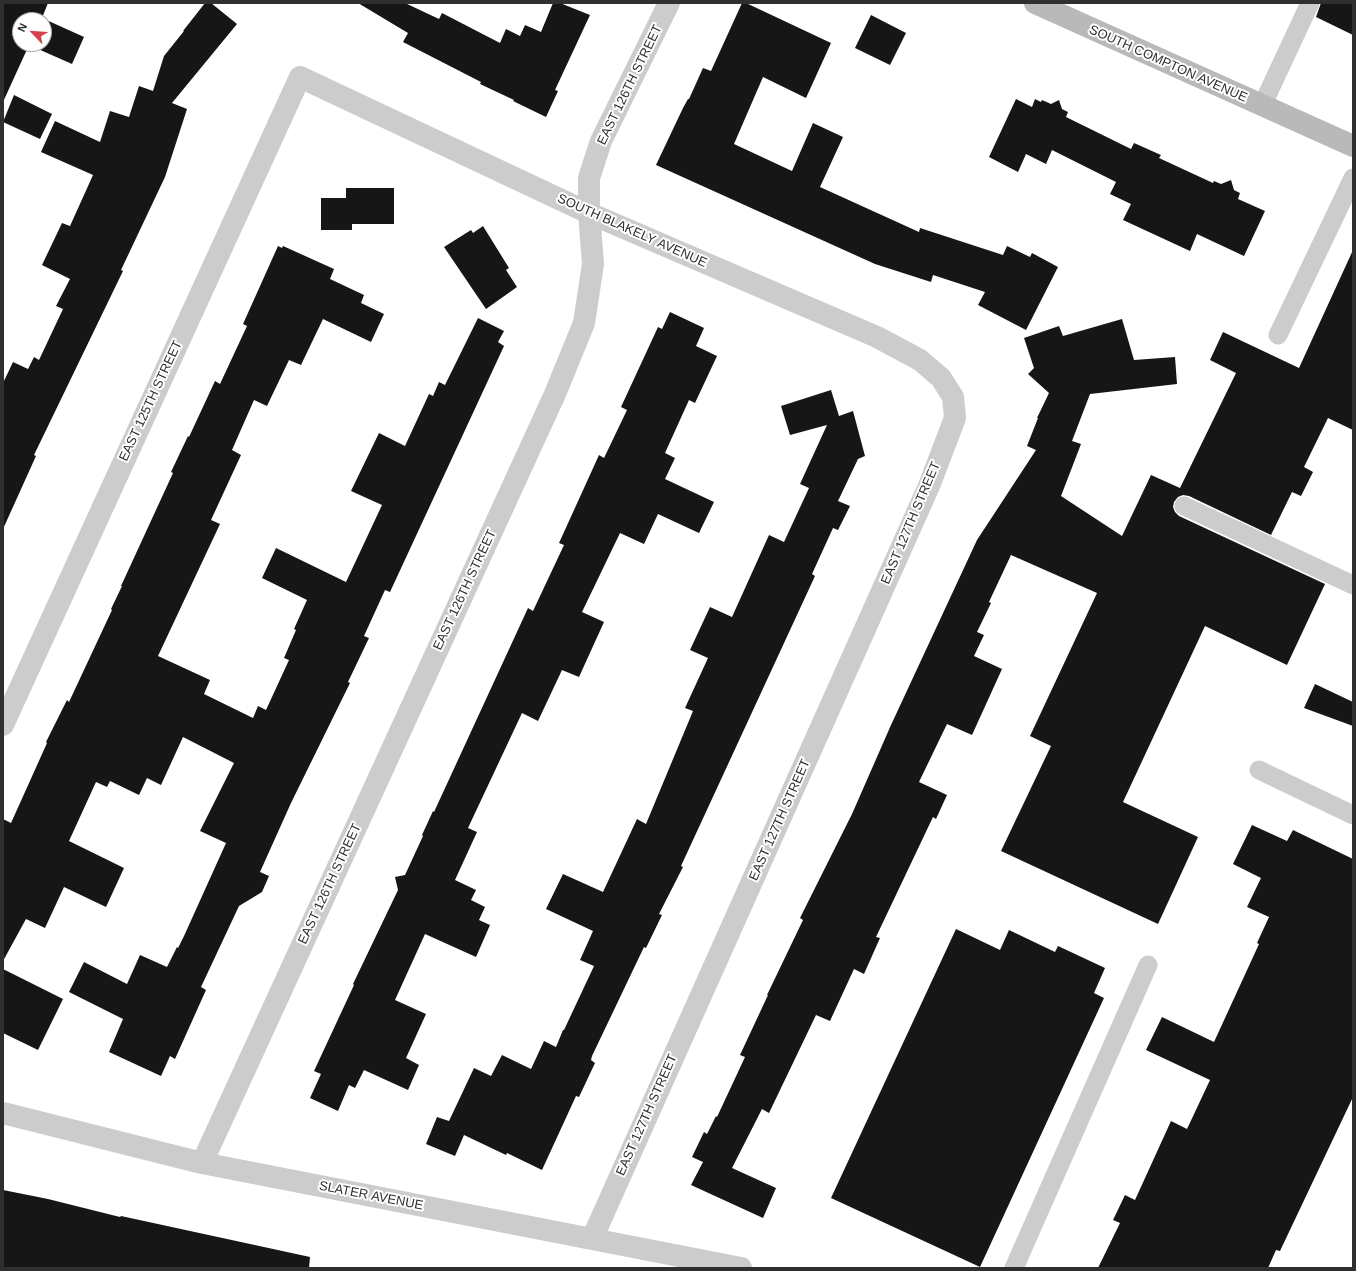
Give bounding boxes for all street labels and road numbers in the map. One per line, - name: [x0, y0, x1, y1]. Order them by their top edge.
- street label: EAST 126TH STREET: [594, 22, 666, 148]
- street label: SOUTH COMPTON AVENUE: [1087, 22, 1249, 106]
- street label: SOUTH BLAKELY AVENUE: [555, 191, 709, 271]
- street label: EAST 125TH STREET: [116, 338, 186, 464]
- street label: EAST 127TH STREET: [878, 459, 944, 587]
- street label: EAST 126TH STREET: [430, 527, 500, 653]
- street label: EAST 127TH STREET: [746, 757, 814, 883]
- street label: EAST 126TH STREET: [295, 821, 365, 947]
- street label: EAST 127TH STREET: [613, 1052, 681, 1178]
- street label: SLATER AVENUE: [318, 1178, 424, 1214]

